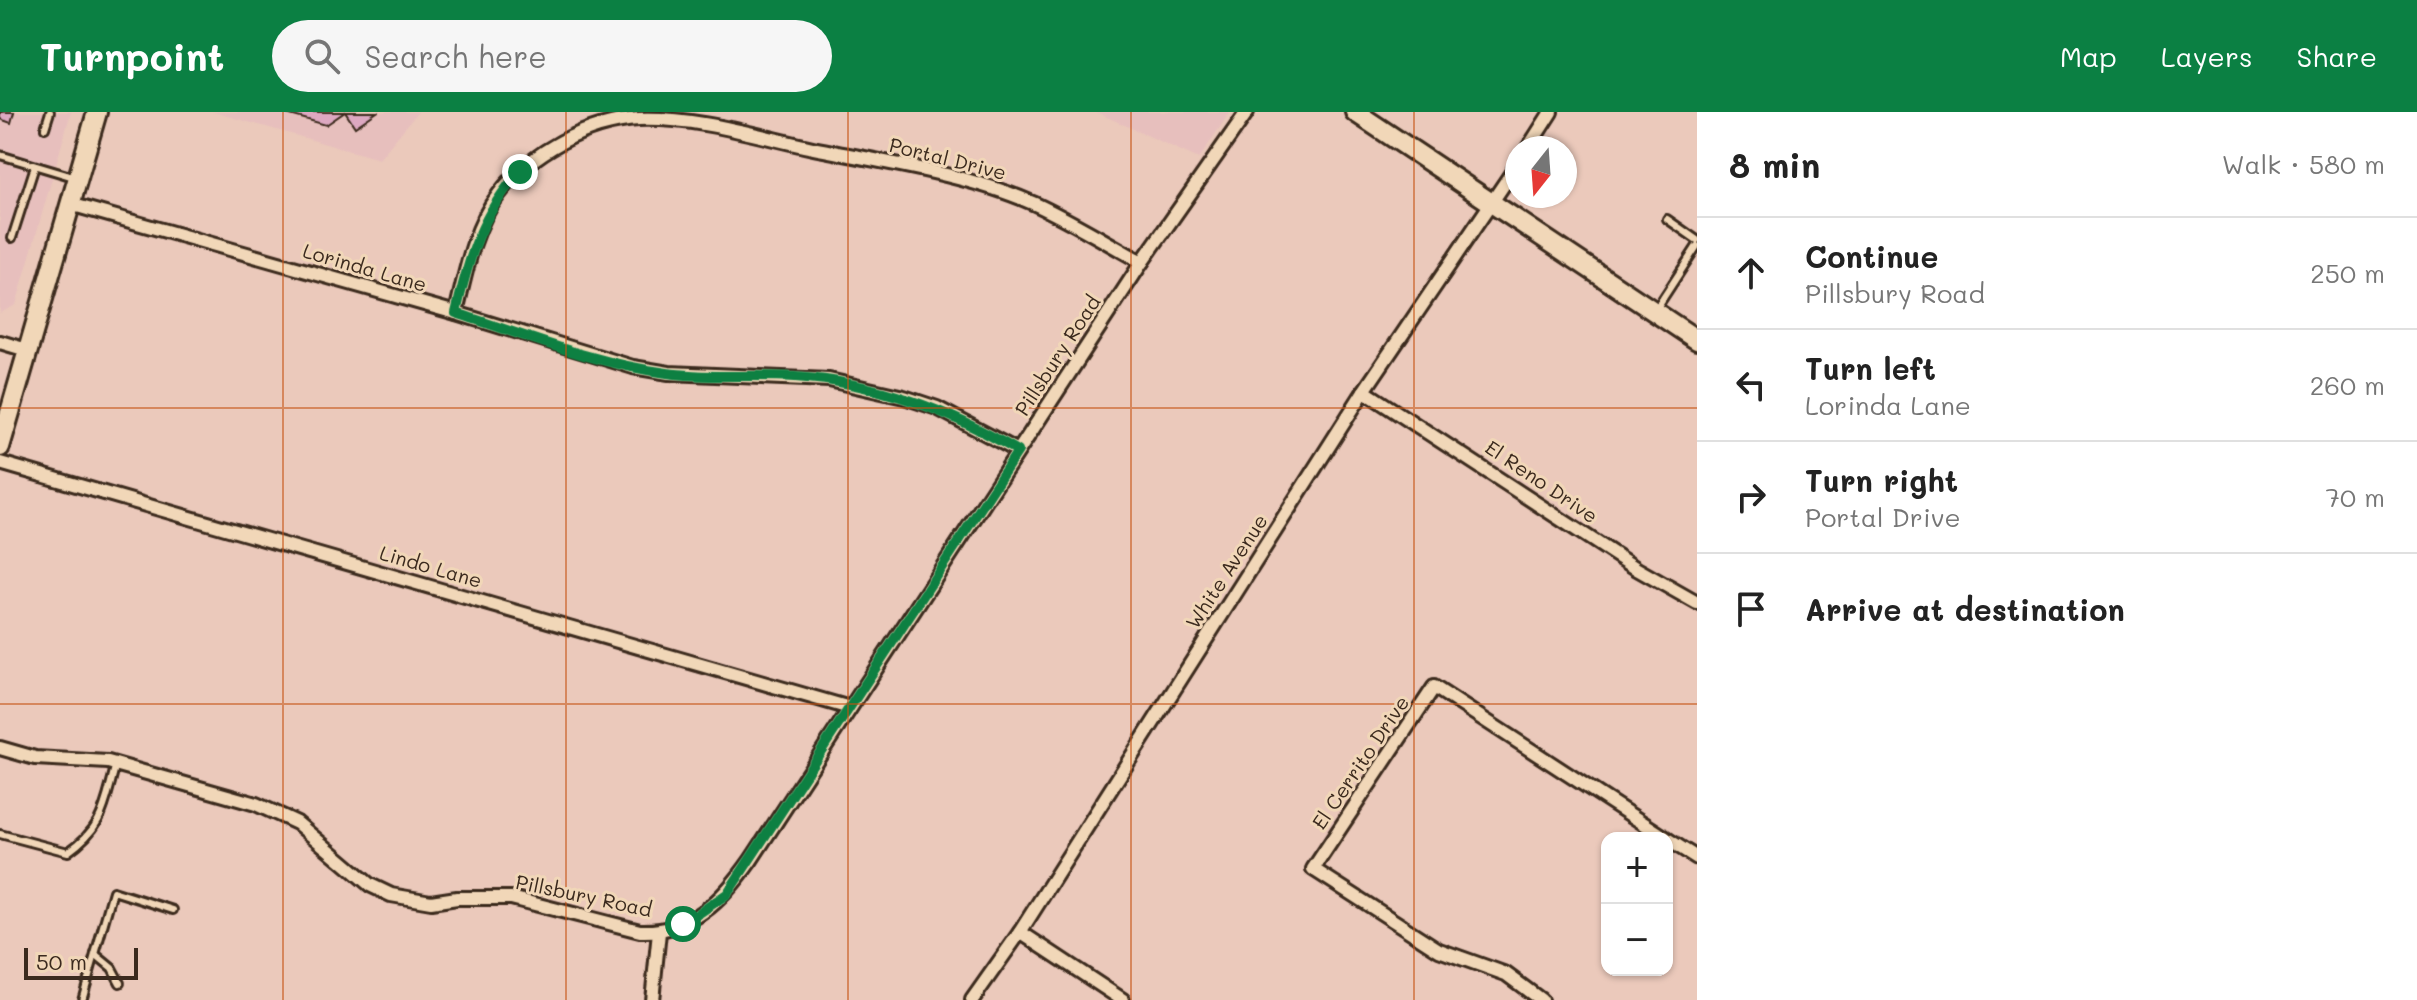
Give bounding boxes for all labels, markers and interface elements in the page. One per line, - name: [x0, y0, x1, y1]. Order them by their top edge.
- search box: [272, 20, 832, 92]
- text: Turnpoint: [40, 31, 224, 81]
- icon: search: [300, 34, 344, 78]
- text: Search here: [364, 36, 547, 76]
- text: Map: [2060, 38, 2117, 74]
- text: Layers: [2161, 38, 2253, 74]
- text: Share: [2297, 38, 2377, 74]
- street label: Portal Drive: [887, 131, 1009, 185]
- north arrow: [1505, 136, 1577, 208]
- text: 8 min: [1729, 142, 1820, 187]
- text: Walk · 580 m: [2222, 147, 2385, 181]
- route end: [502, 154, 538, 190]
- text: Continue: [1805, 236, 1938, 276]
- street label: Lorinda Lane: [300, 237, 430, 297]
- icon: ahead: [1729, 251, 1773, 295]
- text: 250 m: [2310, 256, 2385, 290]
- text: Pillsbury Road: [1805, 276, 1985, 310]
- street label: Pillsbury Road: [1008, 290, 1106, 420]
- text: Turn left: [1805, 348, 1936, 388]
- icon: left: [1729, 363, 1773, 407]
- text: 260 m: [2310, 368, 2385, 402]
- text: Lorinda Lane: [1805, 388, 1971, 422]
- street label: El Reno Drive: [1481, 434, 1603, 528]
- text: Turn right: [1805, 460, 1958, 500]
- icon: right: [1729, 475, 1773, 519]
- text: 70 m: [2325, 480, 2385, 514]
- text: Portal Drive: [1805, 500, 1961, 534]
- street label: White Avenue: [1179, 509, 1273, 633]
- street label: Lindo Lane: [377, 539, 485, 593]
- icon: arrive: [1729, 587, 1773, 631]
- text: Arrive at destination: [1805, 589, 2125, 629]
- street label: El Cerrito Drive: [1306, 690, 1414, 834]
- map controls: [1601, 832, 1673, 976]
- button: +: [1601, 832, 1673, 904]
- street label: Pillsbury Road: [514, 868, 654, 922]
- button: −: [1601, 904, 1673, 976]
- route start: [665, 906, 701, 942]
- scale bar: [24, 944, 138, 980]
- text: 50 m: [36, 947, 87, 976]

